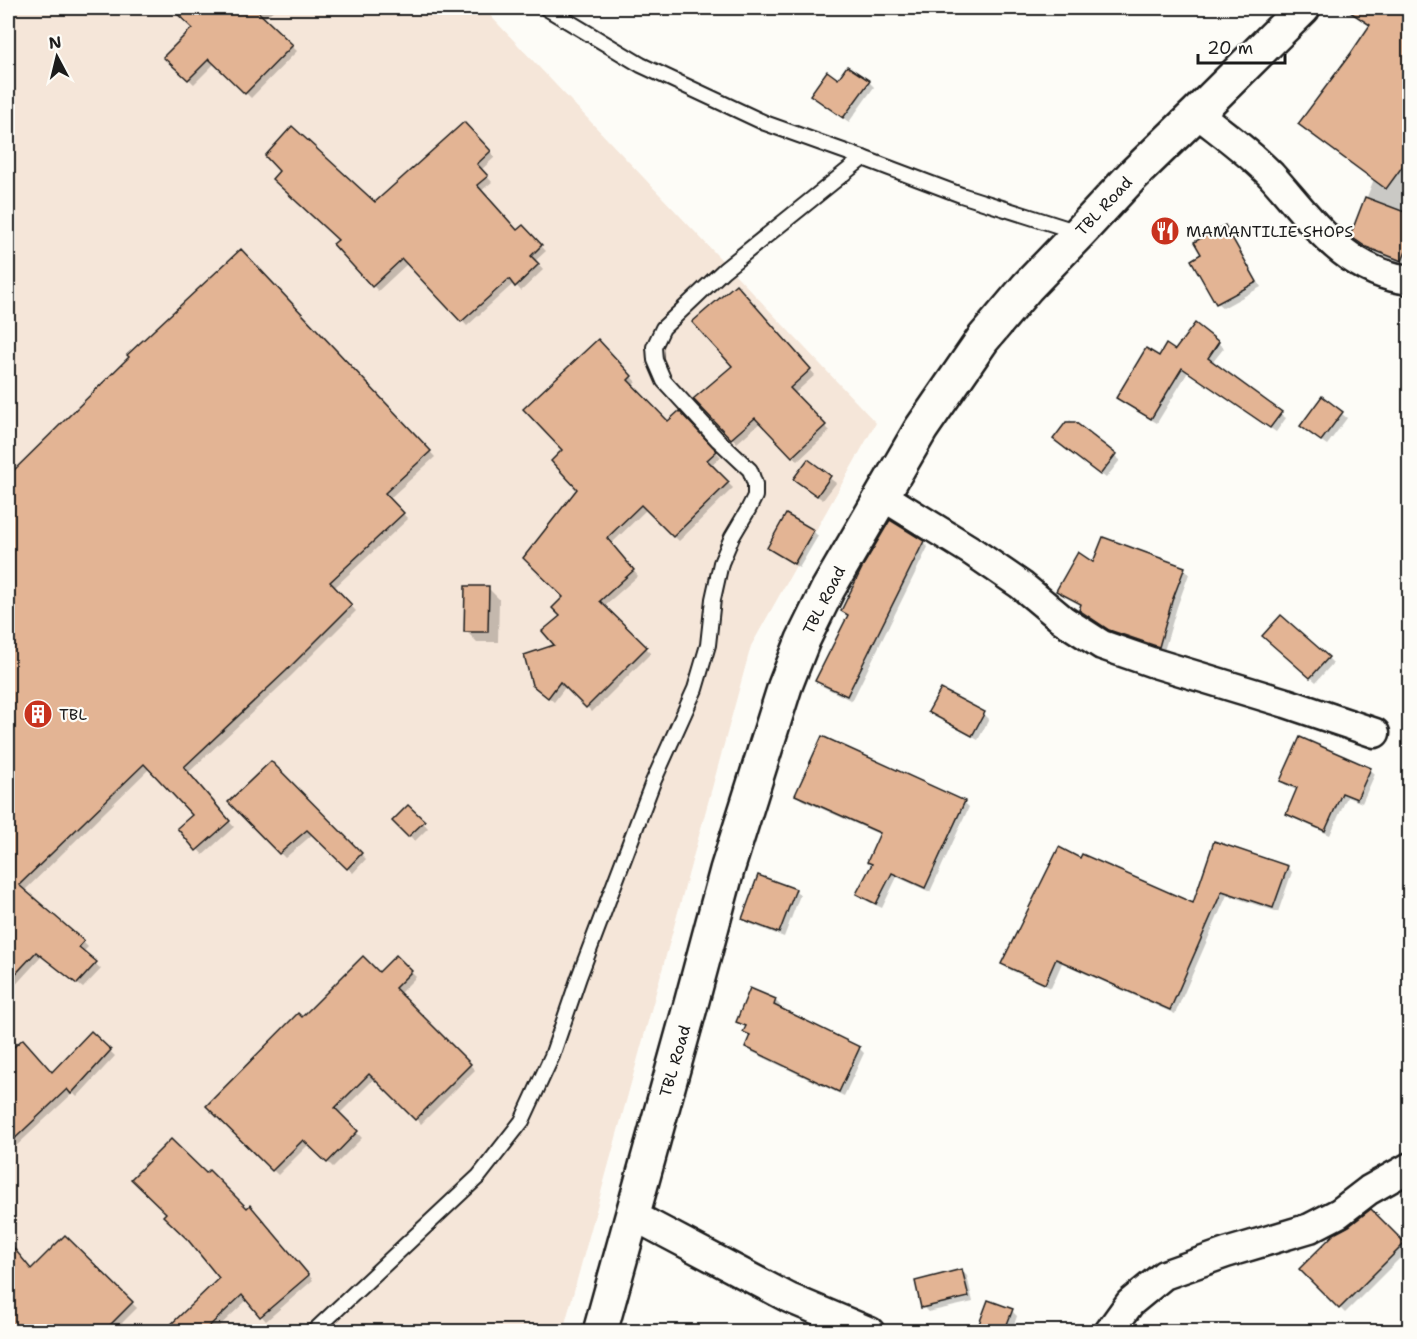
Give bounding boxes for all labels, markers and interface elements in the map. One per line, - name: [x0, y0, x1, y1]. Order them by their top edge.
- north arrow: [27, 27, 87, 87]
- scale bar: [1198, 27, 1285, 65]
- text: N: [48, 31, 63, 54]
- text: 20 m: [1207, 36, 1253, 60]
- street label: TBL Road: [1071, 172, 1137, 240]
- restaurant icon: MAMANTILIE SHOPS: [1149, 215, 1181, 247]
- place label: MAMANTILIE SHOPS: [1186, 221, 1353, 242]
- street label: TBL Road: [798, 562, 850, 638]
- building icon: TBL: [22, 698, 54, 730]
- place label: TBL: [59, 704, 87, 725]
- street label: TBL Road: [655, 1023, 695, 1099]

